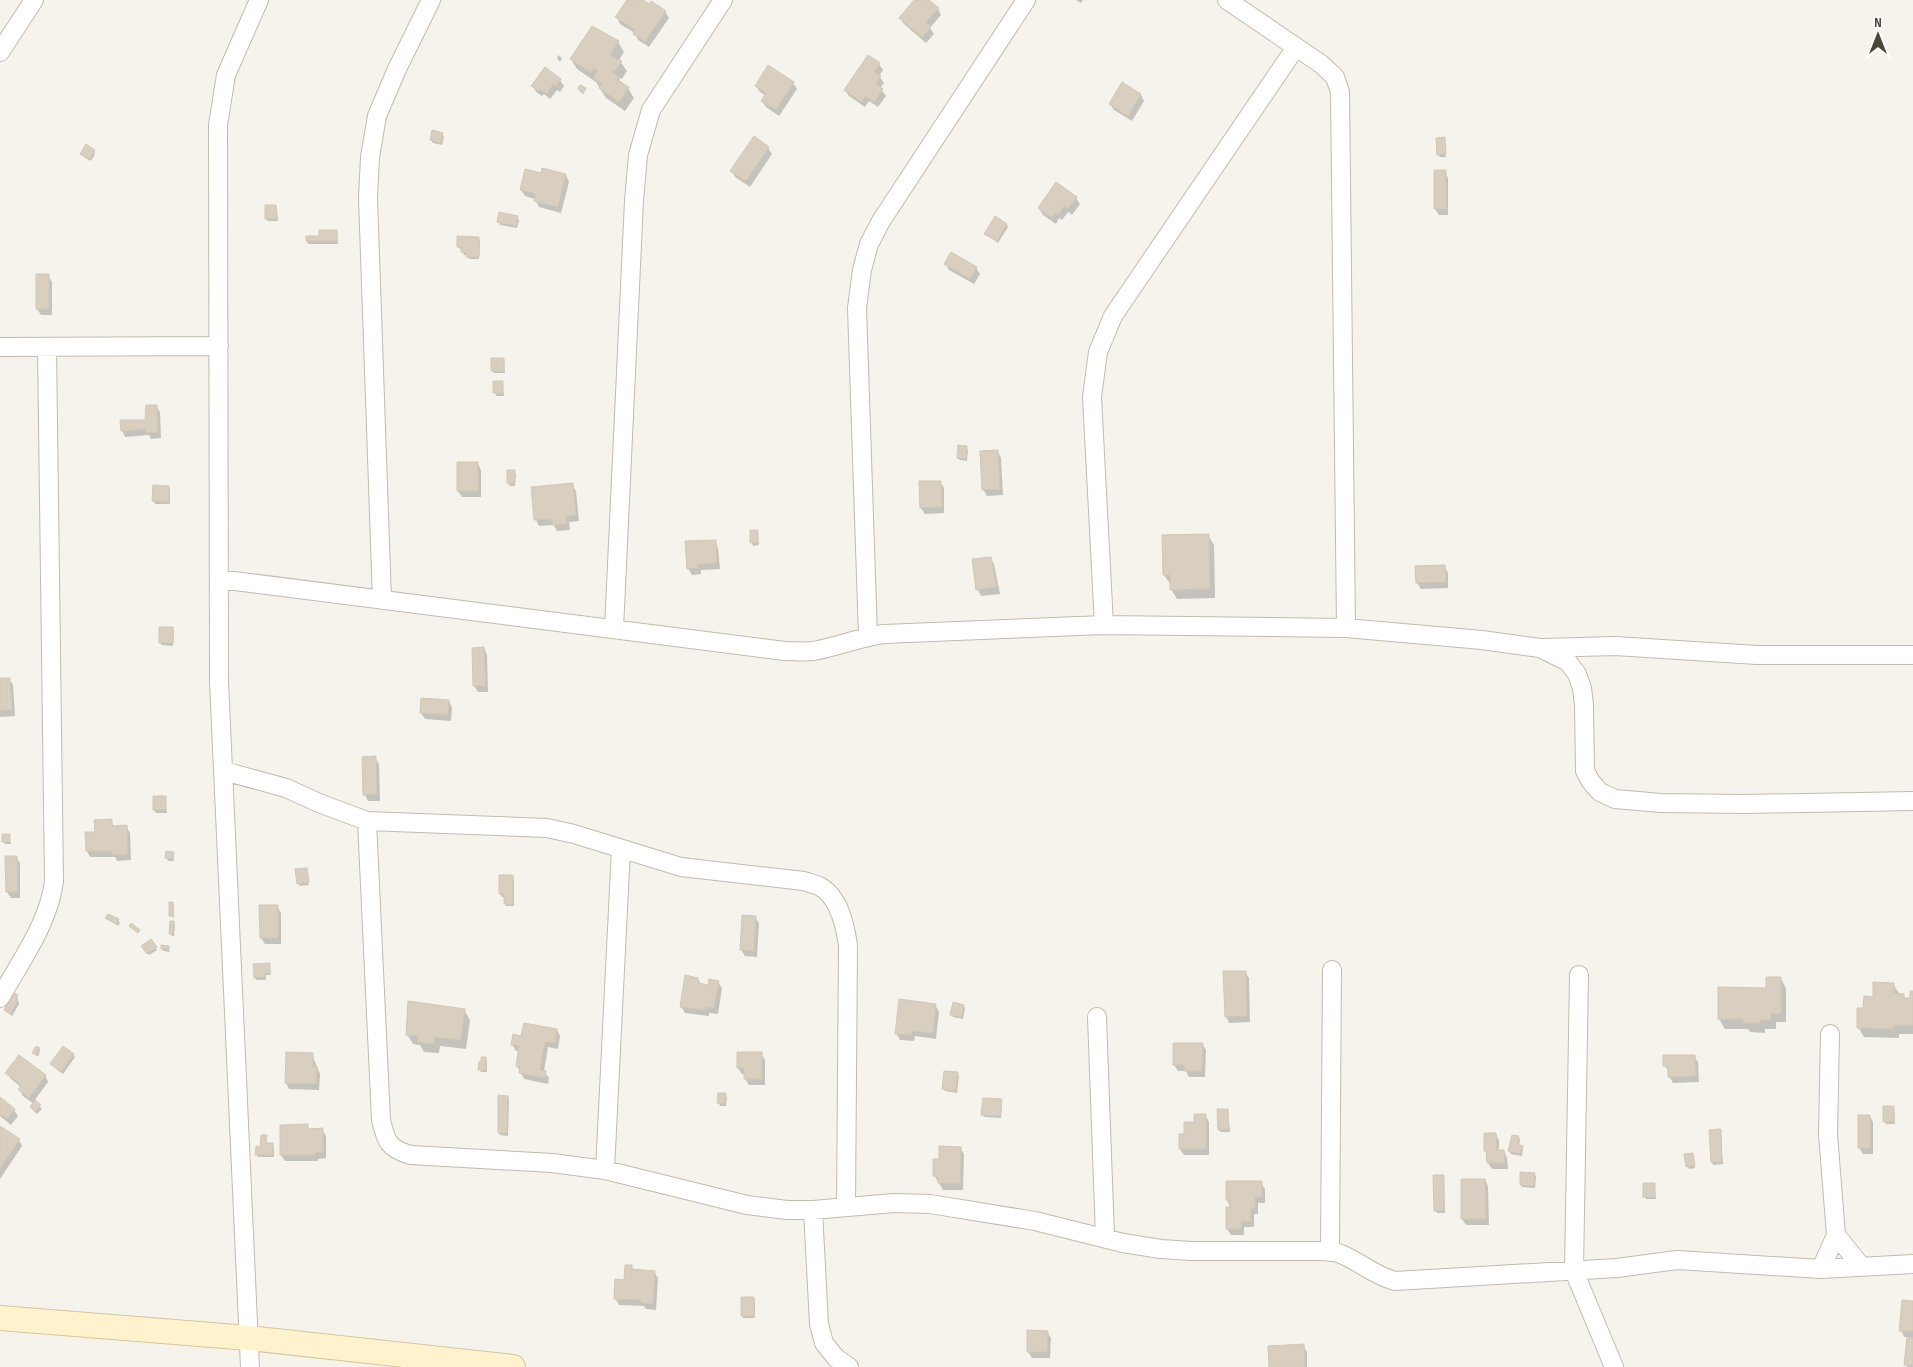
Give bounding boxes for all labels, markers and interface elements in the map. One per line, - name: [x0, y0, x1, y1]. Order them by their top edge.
- north arrow: [1853, 10, 1903, 60]
- text: N: [1874, 14, 1882, 31]

